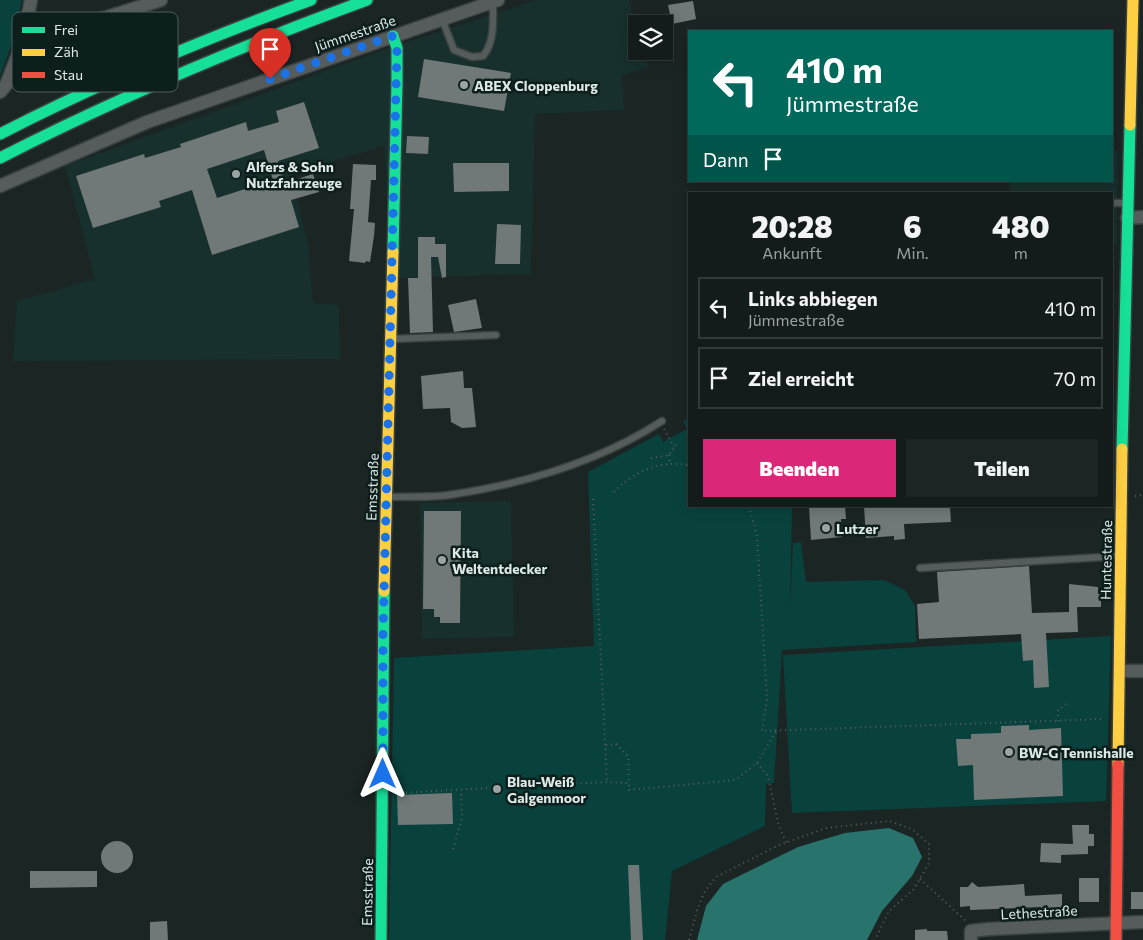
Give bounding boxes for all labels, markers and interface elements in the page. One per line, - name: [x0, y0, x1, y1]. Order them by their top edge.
- street label: Jümmestraße: [312, 11, 398, 55]
- legend: [12, 12, 178, 92]
- map controls: [628, 15, 673, 60]
- button: layers: [628, 15, 673, 60]
- text: Frei: [54, 21, 78, 38]
- pin: [249, 28, 291, 79]
- icon: arrive: [256, 35, 284, 63]
- text: Zäh: [54, 43, 79, 60]
- text: 410 m: [786, 47, 883, 90]
- icon: left: [703, 50, 768, 115]
- text: Stau: [54, 66, 83, 83]
- place label: ABEX Cloppenburg: [474, 77, 598, 94]
- marker: ABEX Cloppenburg: [458, 79, 470, 91]
- text: Jümmestraße: [786, 90, 919, 117]
- icon: arrive: [759, 145, 787, 173]
- text: Dann: [703, 148, 749, 171]
- place label: Alfers & Sohn Nutzfahrzeuge: [246, 158, 342, 191]
- marker: Alfers & Sohn Nutzfahrzeuge: [230, 168, 242, 180]
- text: 20:28: [751, 207, 833, 244]
- text: 6: [903, 207, 922, 244]
- text: 480: [992, 207, 1050, 244]
- text: Ankunft: [762, 243, 822, 262]
- text: Min.: [896, 243, 929, 262]
- text: m: [1014, 243, 1028, 262]
- text: Links abbiegen: [748, 287, 878, 310]
- icon: left: [705, 294, 733, 322]
- text: 410 m: [1044, 297, 1096, 320]
- text: Jümmestraße: [748, 310, 844, 329]
- icon: arrive: [705, 364, 733, 392]
- text: Ziel erreicht: [748, 367, 854, 390]
- text: 70 m: [1053, 367, 1096, 390]
- button: Beenden: [703, 439, 896, 497]
- button: Teilen: [906, 439, 1098, 497]
- street label: Emsstraße: [362, 453, 382, 521]
- place label: Lutzer: [836, 520, 879, 537]
- street label: Huntestraße: [1097, 520, 1115, 600]
- marker: Lutzer: [820, 522, 832, 534]
- place label: Kita Weltentdecker: [452, 544, 547, 577]
- marker: Kita Weltentdecker: [436, 554, 448, 566]
- place label: BW-G Tennishalle: [1019, 744, 1134, 761]
- marker: BW-G Tennishalle: [1003, 746, 1015, 758]
- position arrow: [356, 747, 408, 799]
- place label: Blau-Weiß Galgenmoor: [507, 773, 586, 806]
- marker: Blau-Weiß Galgenmoor: [491, 783, 503, 795]
- street label: Emsstraße: [358, 858, 376, 926]
- street label: Lethestraße: [1000, 901, 1078, 923]

